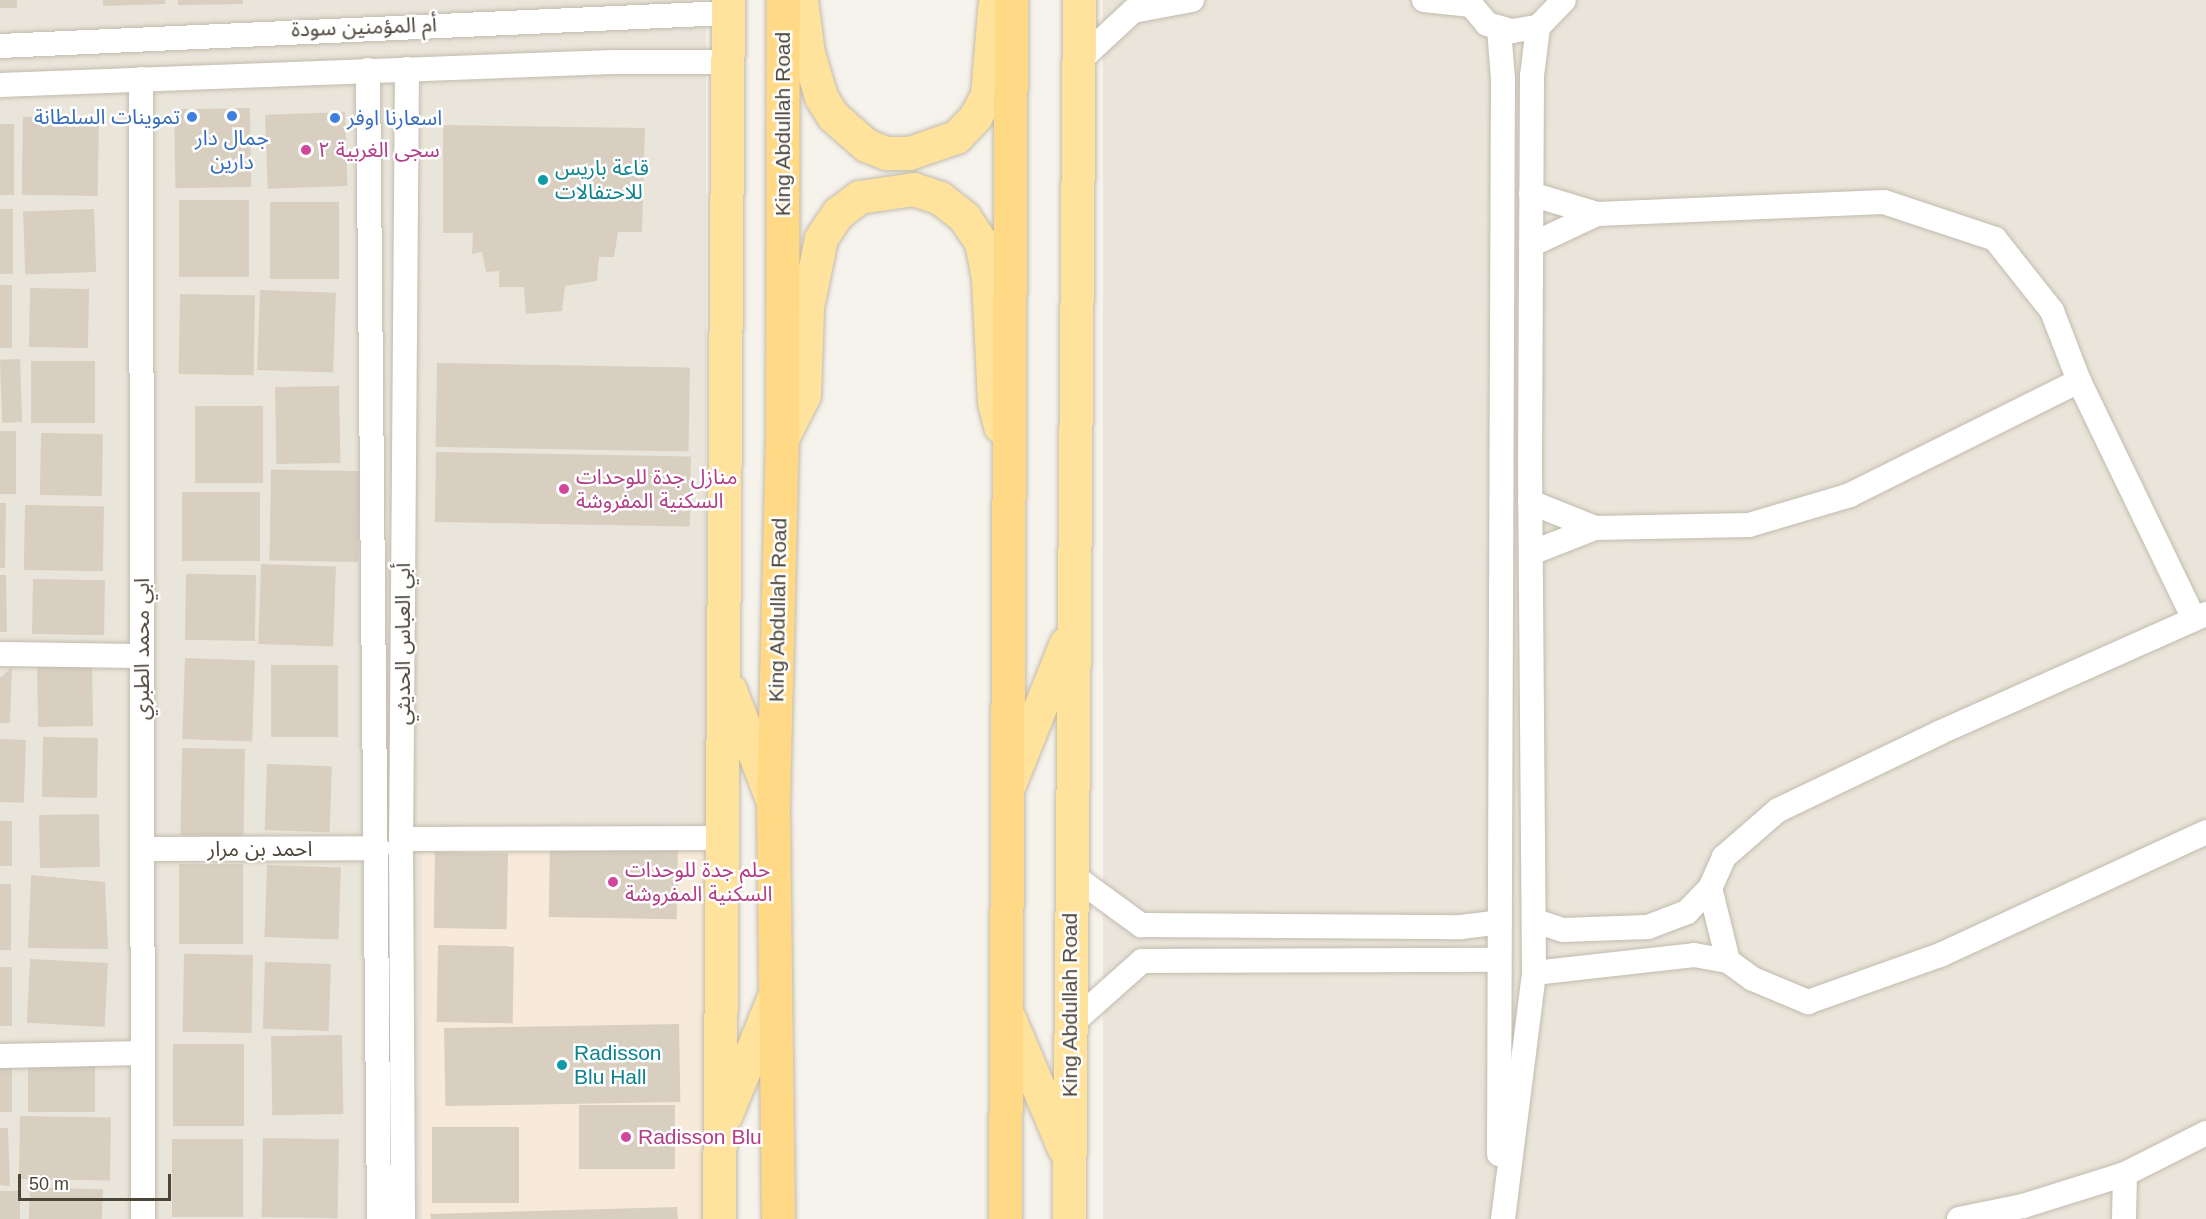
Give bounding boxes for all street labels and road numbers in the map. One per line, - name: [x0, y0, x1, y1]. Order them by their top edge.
- street label: أم المؤمنين سودة: [291, 12, 437, 42]
- street label: King Abdullah Road: [770, 31, 796, 217]
- street label: King Abdullah Road: [764, 517, 792, 703]
- street label: أبي العباس الحديثي: [390, 563, 416, 725]
- street label: ابي محمد الطبري: [129, 578, 155, 720]
- street label: احمد بن مرار: [208, 836, 312, 862]
- street label: King Abdullah Road: [1057, 912, 1083, 1098]

